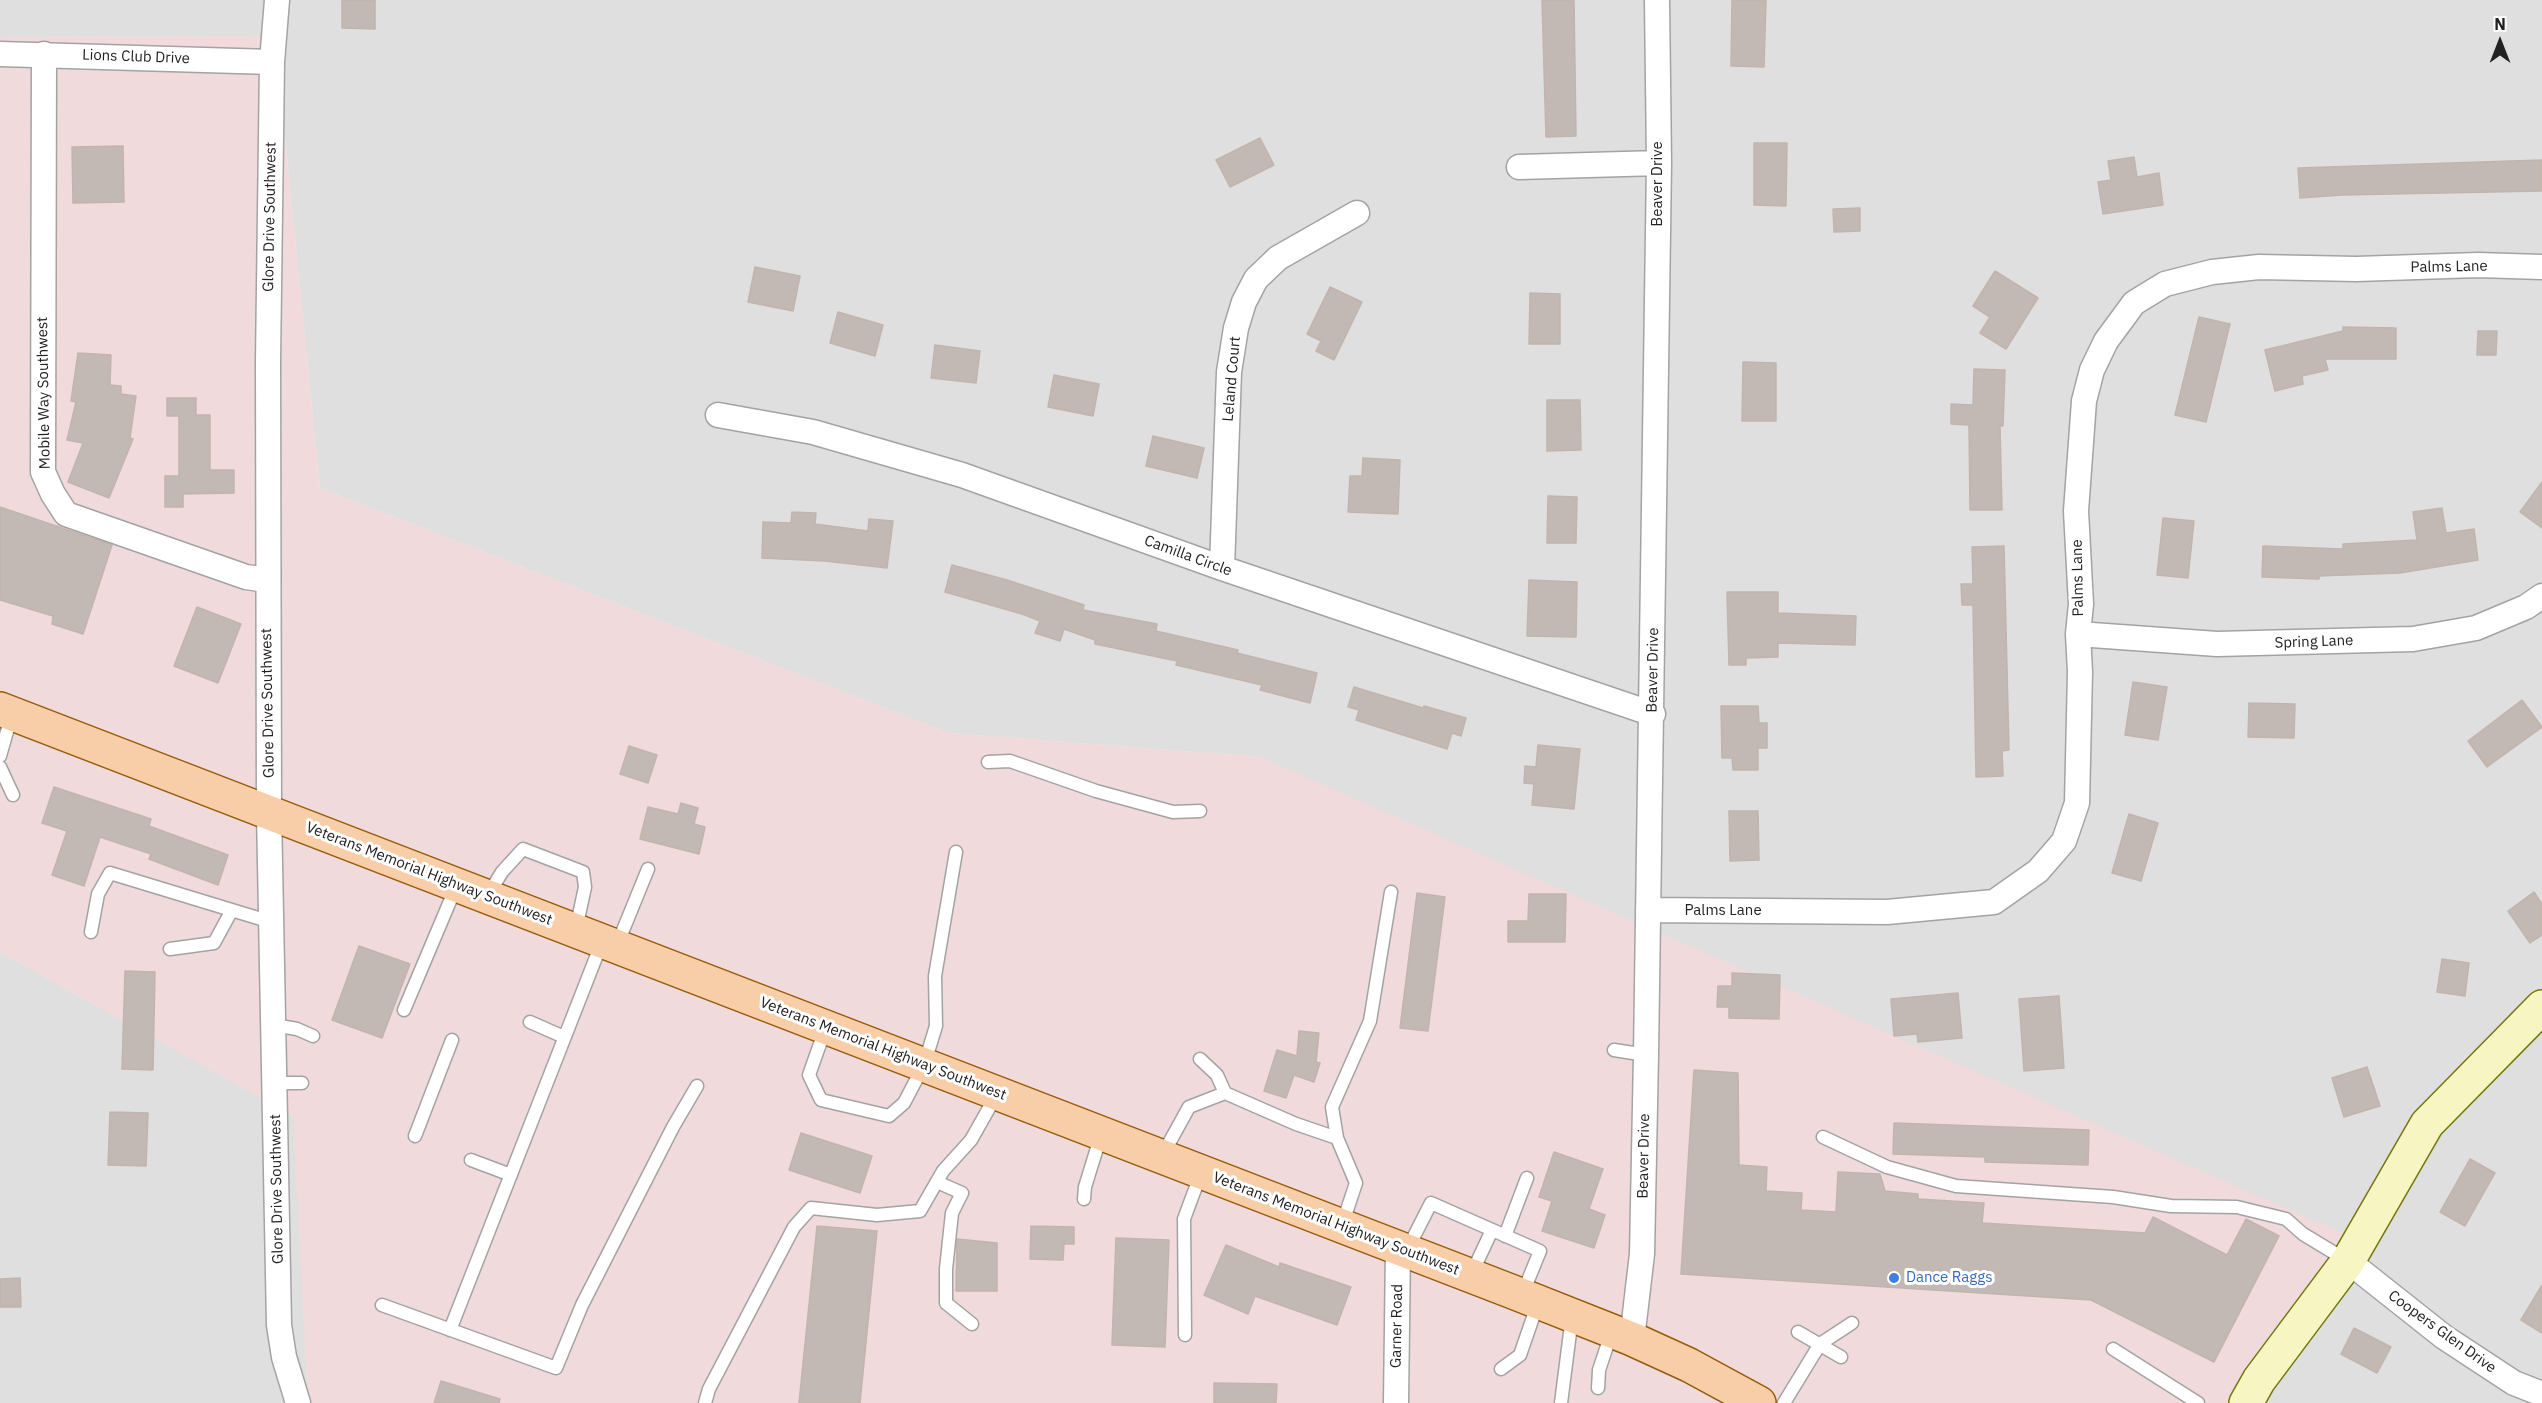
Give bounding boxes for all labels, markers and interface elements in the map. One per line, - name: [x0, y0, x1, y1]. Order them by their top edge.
- north arrow: [2470, 12, 2530, 72]
- text: N: [2494, 14, 2506, 34]
- street label: Lions Club Drive: [82, 46, 190, 68]
- street label: Beaver Drive: [1649, 141, 1667, 227]
- street label: Glore Drive Southwest: [260, 142, 280, 292]
- street label: Palms Lane: [2410, 257, 2488, 277]
- street label: Mobile Way Southwest: [34, 317, 54, 469]
- street label: Leland Court: [1219, 336, 1245, 422]
- street label: Camilla Circle: [1142, 532, 1234, 580]
- street label: Palms Lane: [2068, 539, 2088, 617]
- street label: Beaver Drive: [1643, 627, 1663, 713]
- street label: Glore Drive Southwest: [258, 628, 278, 778]
- street label: Spring Lane: [2274, 632, 2354, 652]
- street label: Veterans Memorial Highway Southwest: [303, 819, 555, 929]
- street label: Palms Lane: [1684, 902, 1762, 920]
- street label: Veterans Memorial Highway Southwest: [757, 994, 1009, 1104]
- street label: Beaver Drive: [1634, 1113, 1654, 1199]
- street label: Glore Drive Southwest: [267, 1114, 287, 1264]
- street label: Veterans Memorial Highway Southwest: [1210, 1169, 1462, 1279]
- place label: Dance Raggs: [1906, 1269, 1992, 1287]
- marker: Dance Raggs: [1887, 1271, 1901, 1285]
- street label: Garner Road: [1387, 1284, 1407, 1368]
- street label: Coopers Glen Drive: [2385, 1287, 2499, 1377]

